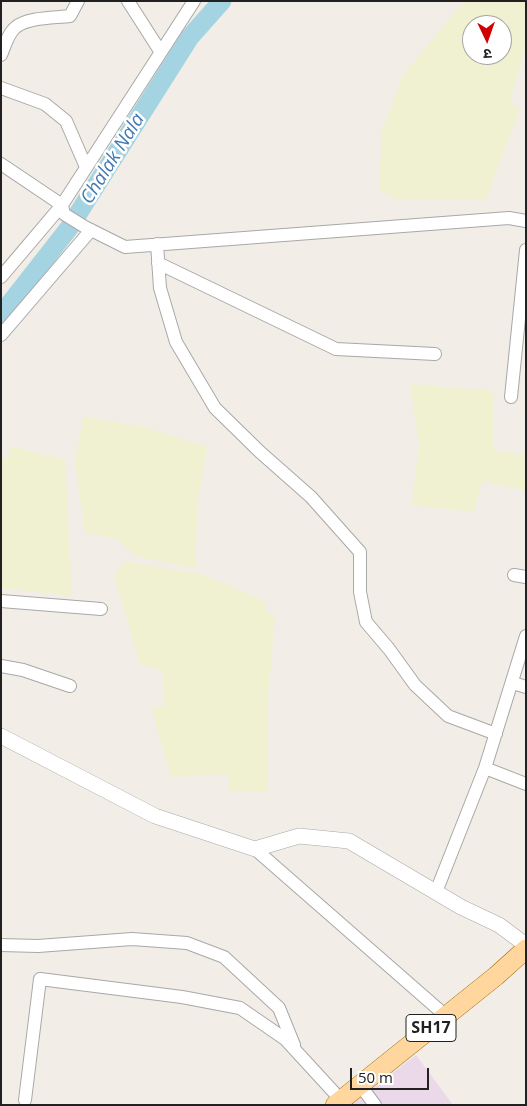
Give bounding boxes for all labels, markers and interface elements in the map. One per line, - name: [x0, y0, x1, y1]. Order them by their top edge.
- north arrow: [462, 15, 512, 65]
- text: उ: [483, 45, 492, 64]
- water label: Chalak Nala: [76, 110, 150, 208]
- road number: SH17: [406, 1014, 456, 1042]
- scale bar: [352, 1058, 431, 1090]
- text: 50 m: [358, 1067, 393, 1087]

